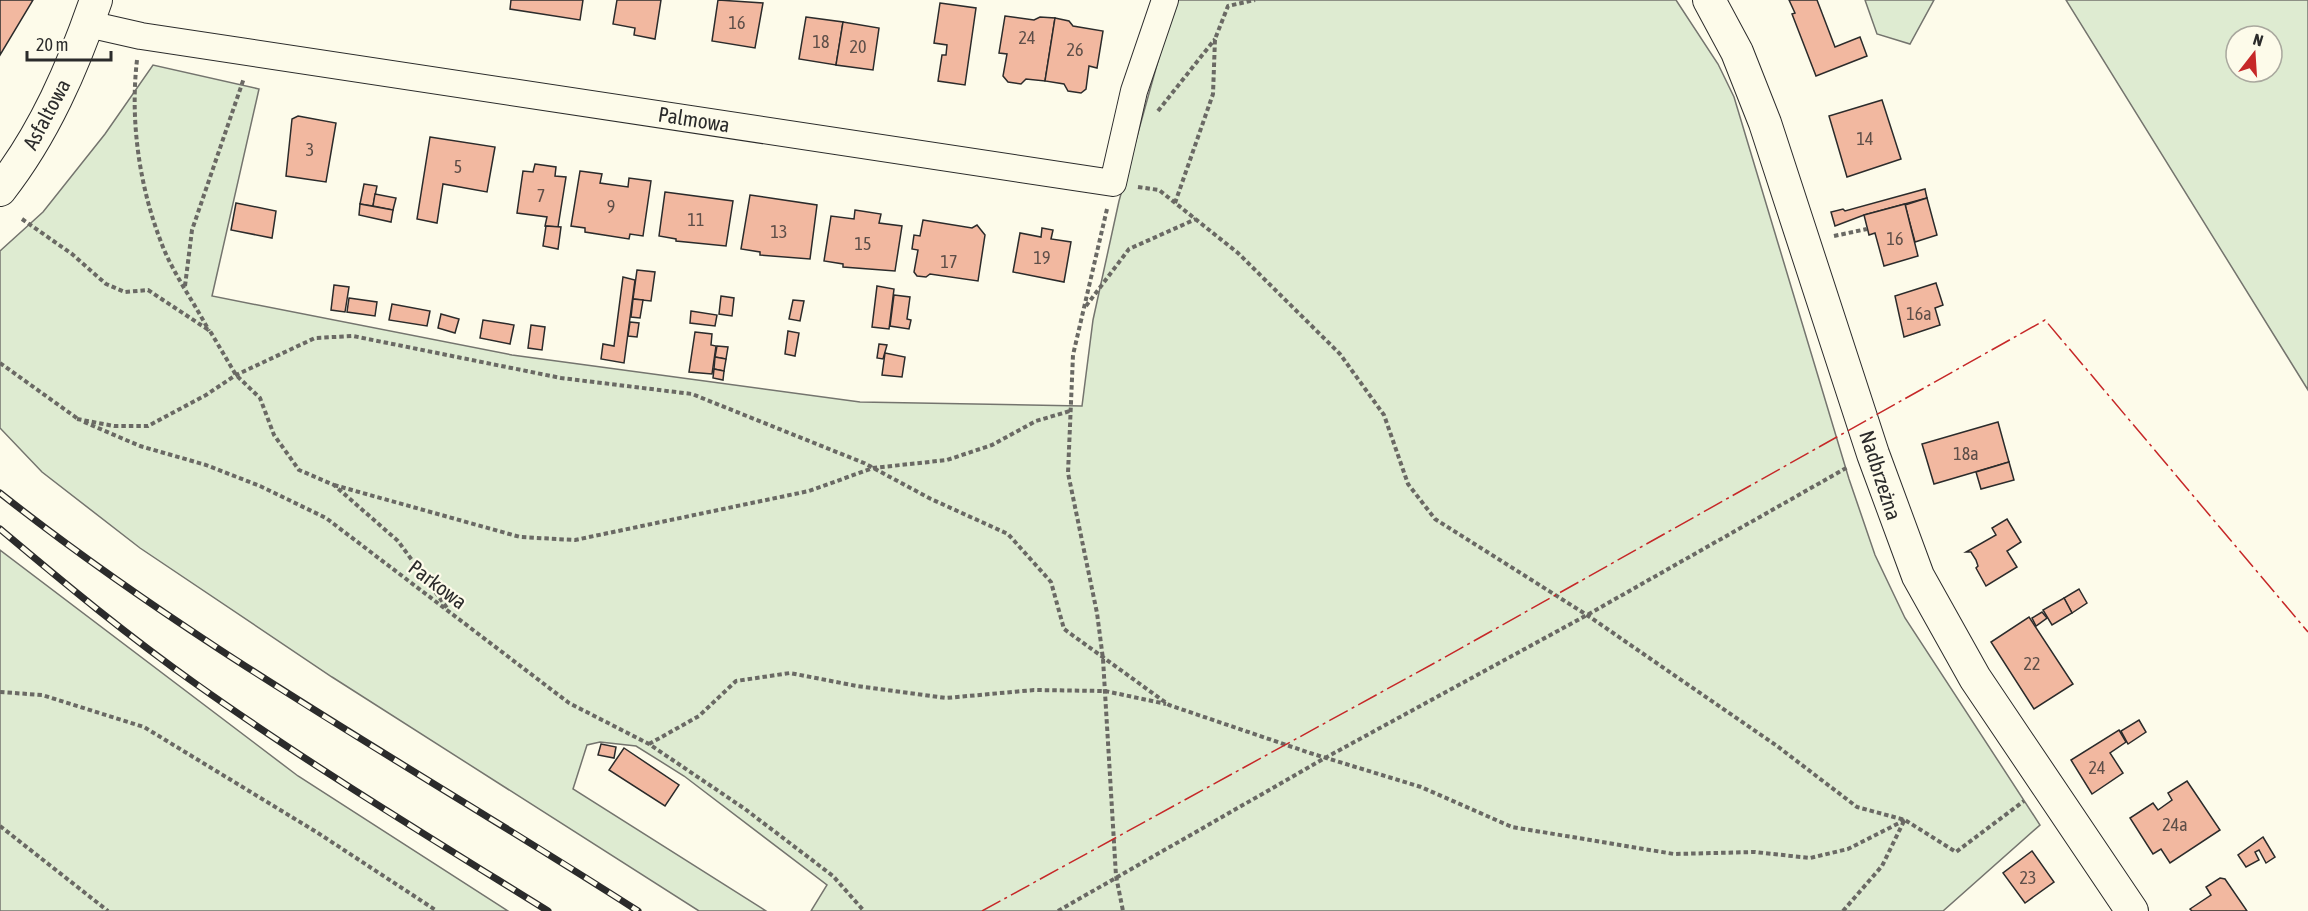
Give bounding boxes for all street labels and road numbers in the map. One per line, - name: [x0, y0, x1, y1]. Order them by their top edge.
- street label: Asfaltowa: [17, 75, 75, 153]
- street label: Palmowa: [657, 102, 731, 136]
- street label: Nadbrzeżna: [1855, 427, 1907, 523]
- street label: Parkowa: [404, 554, 472, 614]

